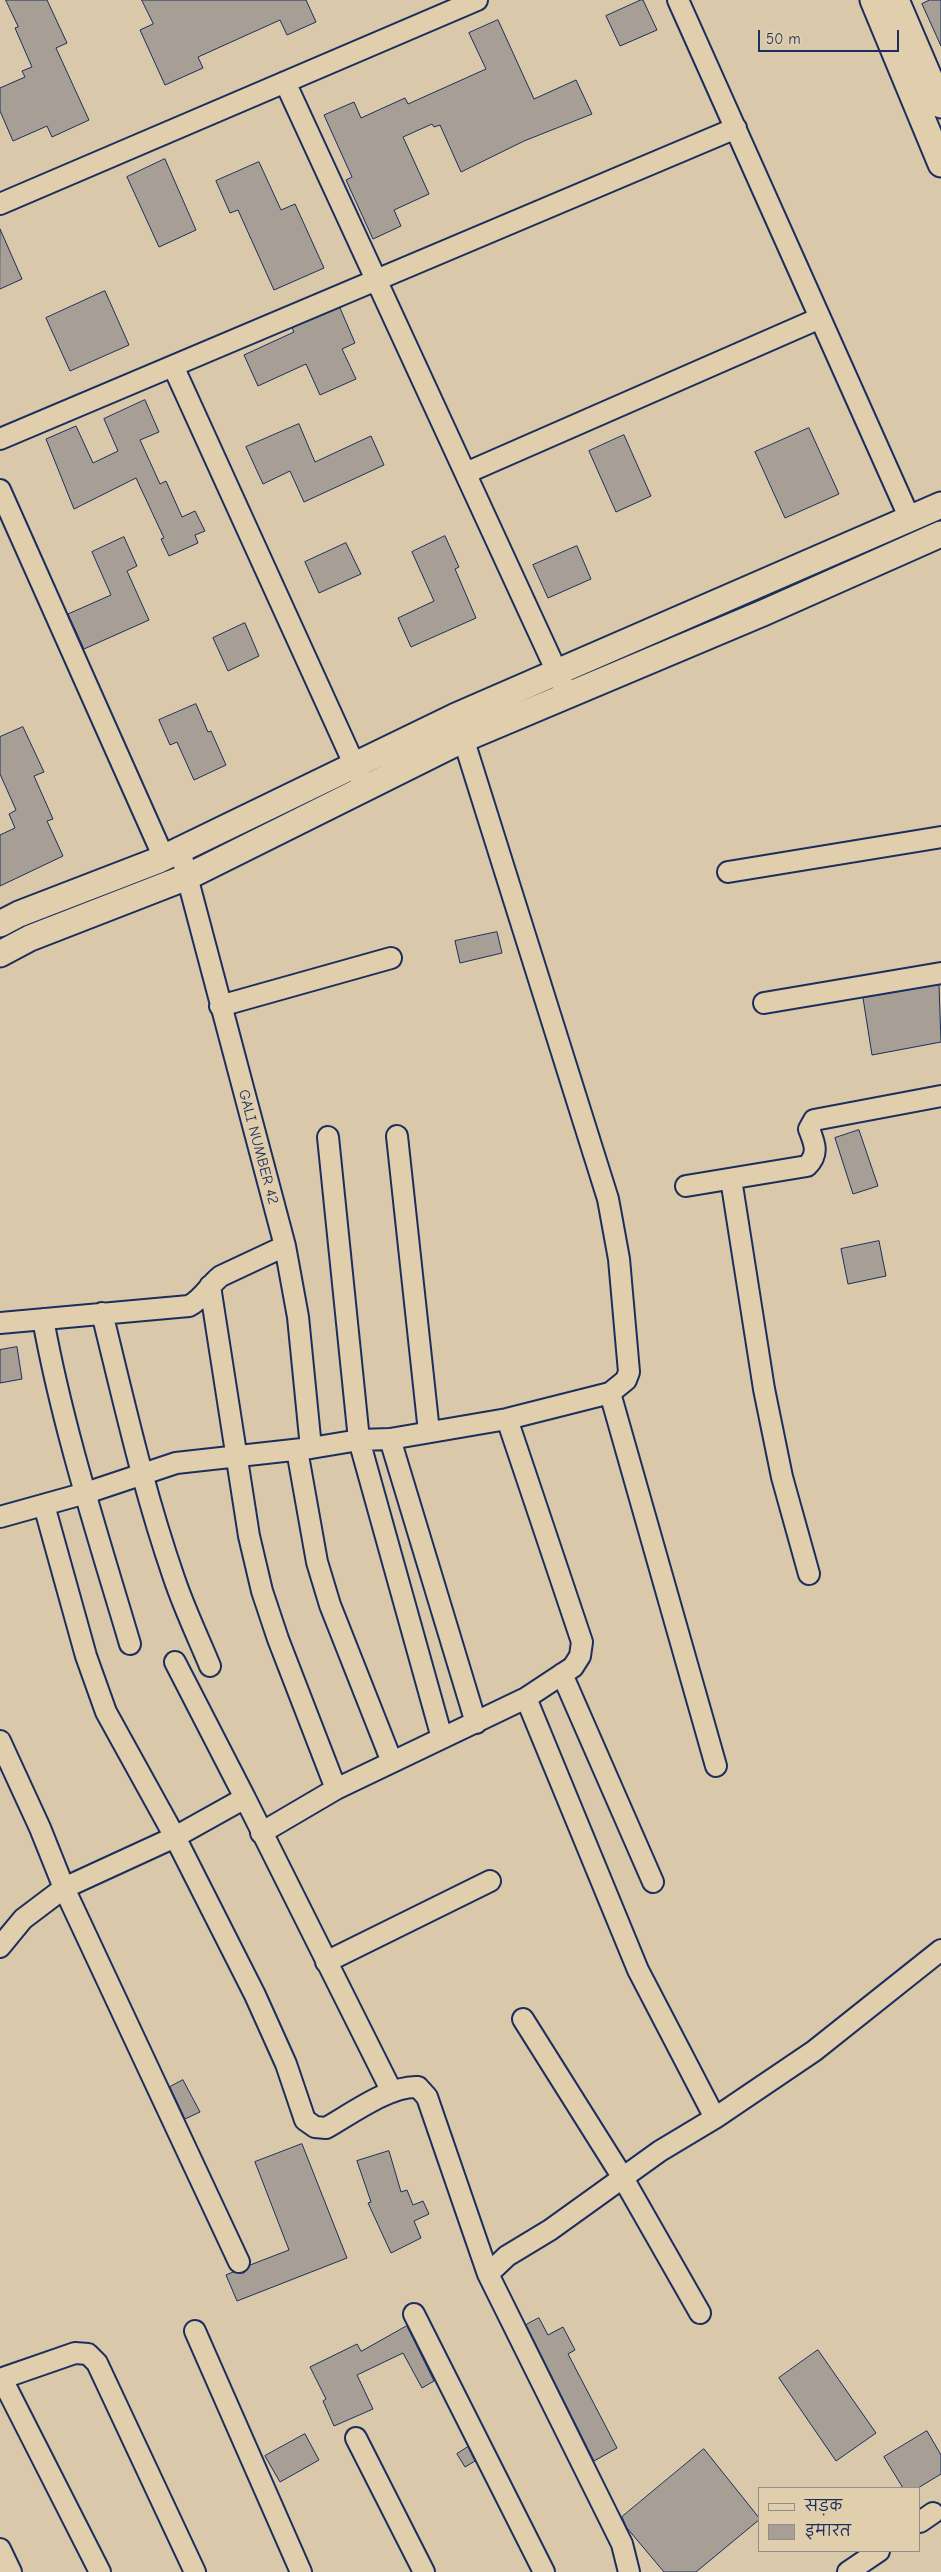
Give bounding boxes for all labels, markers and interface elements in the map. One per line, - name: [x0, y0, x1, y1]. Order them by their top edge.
- scale bar: [761, 20, 902, 52]
- text: 50 m: [766, 30, 801, 48]
- street label: GALI NUMBER 42: [234, 1088, 282, 1206]
- legend: [758, 2487, 921, 2552]
- text: सड़क: [805, 2497, 842, 2515]
- text: इमारत: [805, 2522, 851, 2540]

